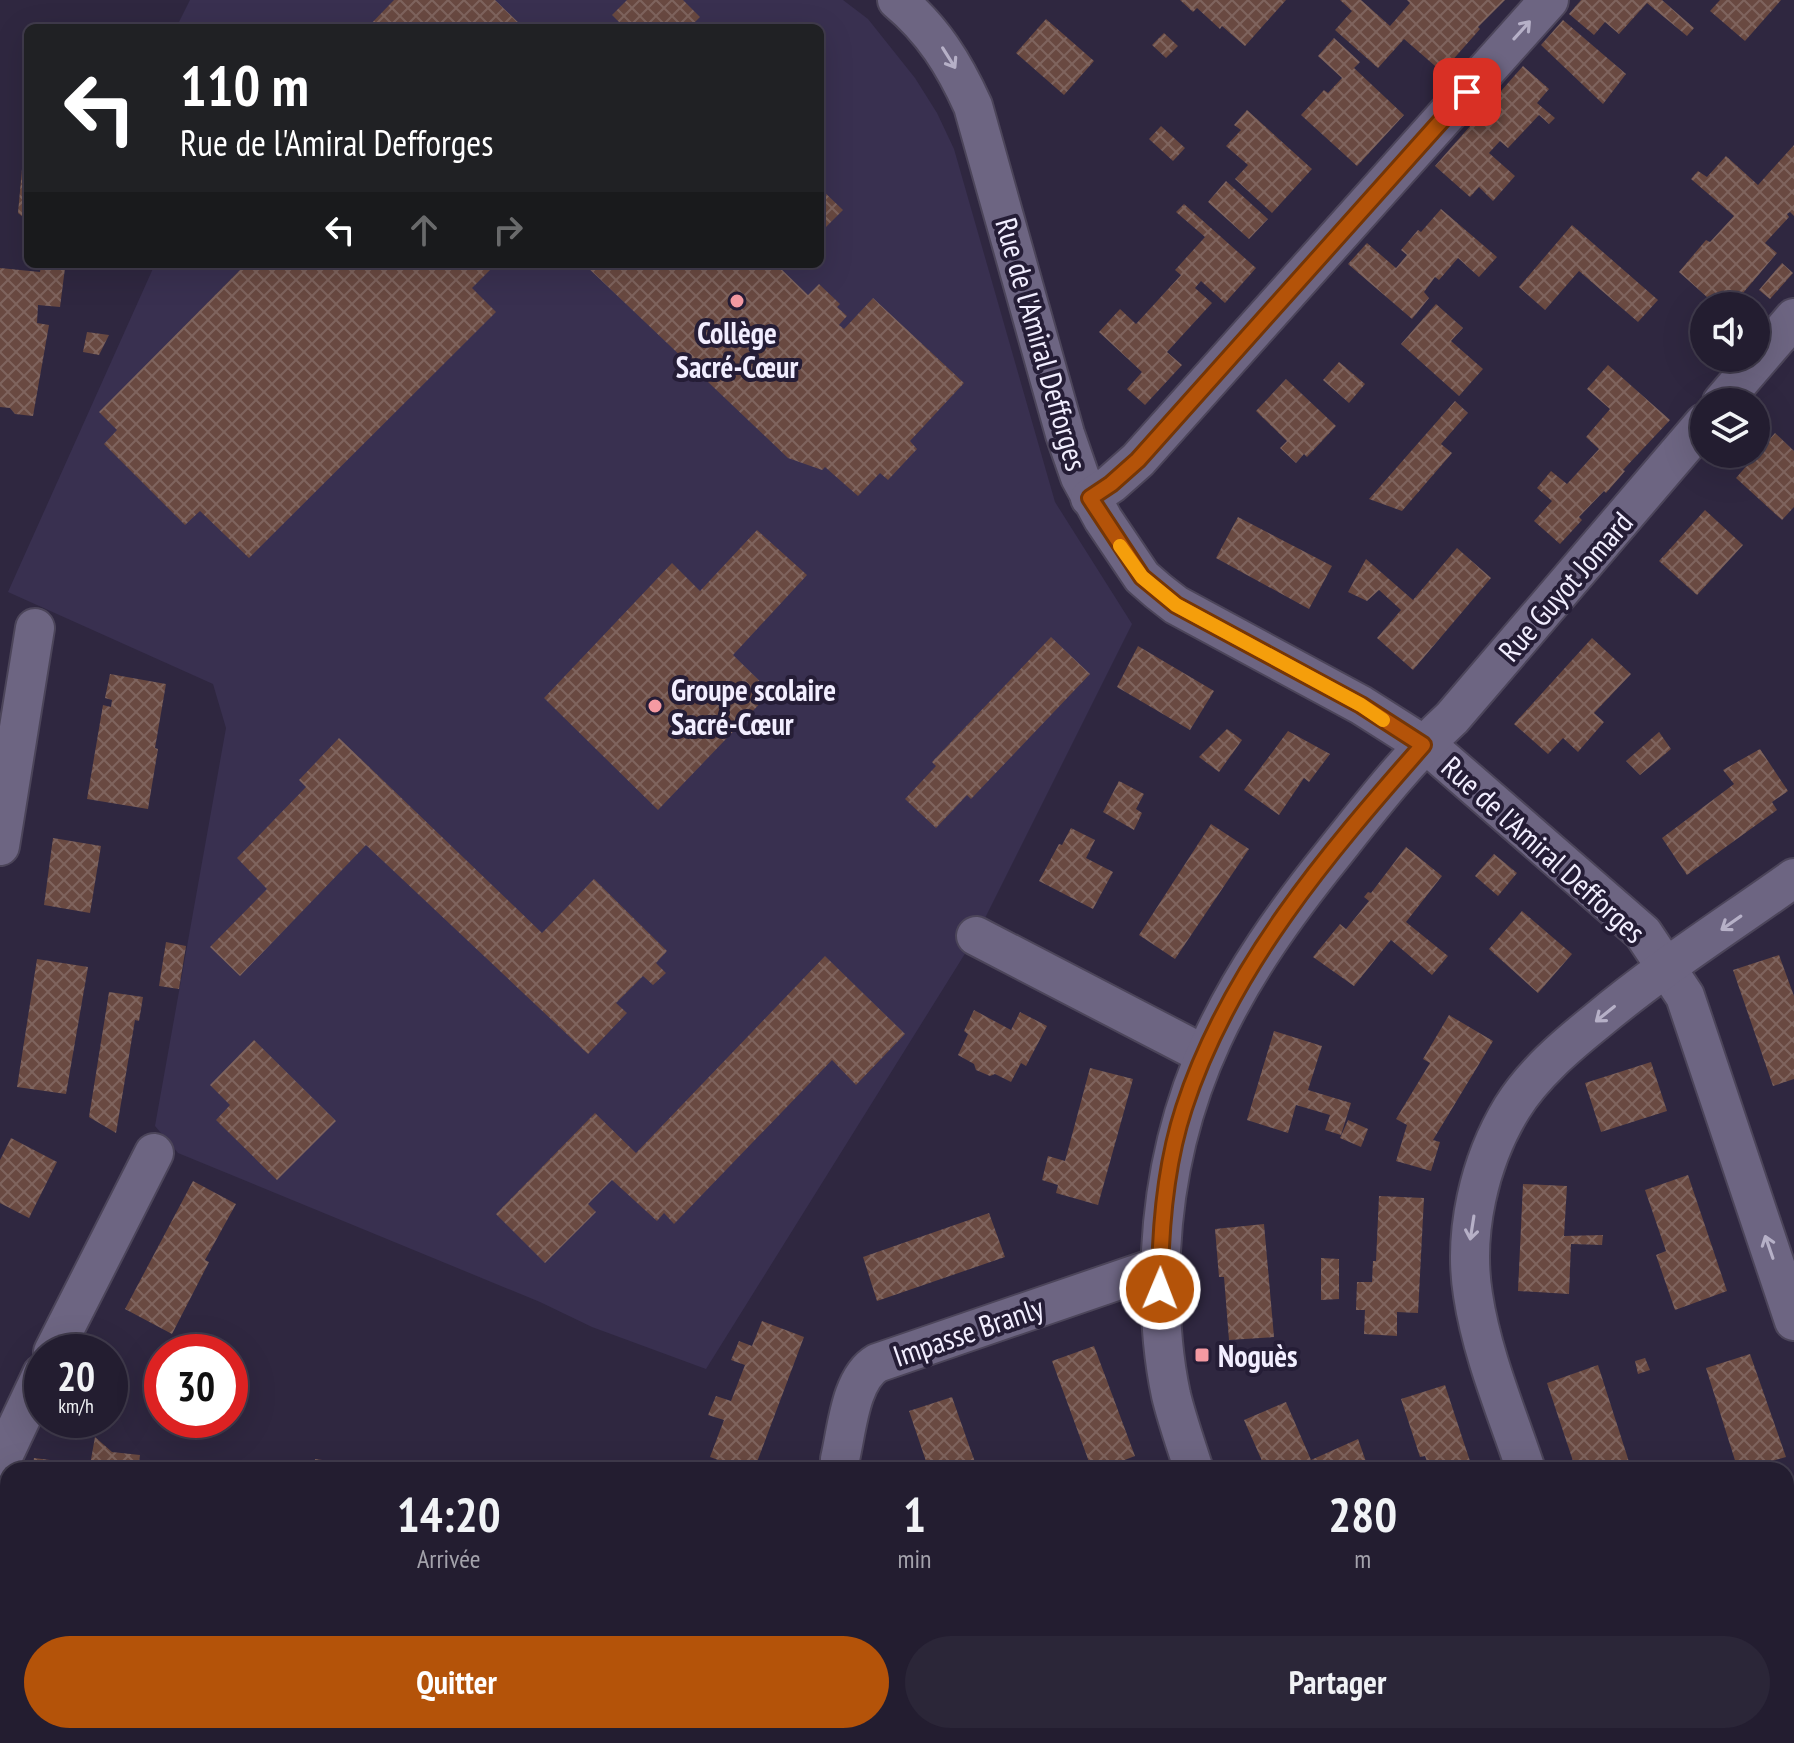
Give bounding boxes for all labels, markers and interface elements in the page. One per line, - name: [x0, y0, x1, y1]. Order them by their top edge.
- one-way arrow: [1513, 20, 1531, 40]
- one-way arrow: [941, 46, 957, 69]
- text: 110 m: [180, 49, 309, 121]
- icon: left: [48, 56, 152, 160]
- pin: [1433, 58, 1501, 126]
- icon: arrive: [1445, 70, 1489, 114]
- text: Rue de l'Amiral Defforges: [180, 119, 493, 166]
- icon: left: [318, 208, 362, 252]
- icon: ahead: [402, 208, 446, 252]
- icon: right: [486, 208, 530, 252]
- street label: Rue de l'Amiral Defforges: [987, 213, 1097, 475]
- marker: Collège Sacré-Cœur: [728, 292, 746, 310]
- map controls: [1690, 292, 1770, 468]
- button: sound: [1690, 292, 1770, 372]
- place label: Collège Sacré-Cœur: [676, 313, 798, 386]
- button: layers: [1690, 388, 1770, 468]
- street label: Rue Guyot Jomard: [1489, 503, 1641, 669]
- place label: Groupe scolaire Sacré-Cœur: [671, 670, 836, 743]
- marker: Groupe scolaire Sacré-Cœur: [646, 697, 664, 715]
- street label: Rue de l'Amiral Defforges: [1434, 747, 1654, 951]
- one-way arrow: [1720, 915, 1742, 931]
- one-way arrow: [1595, 1005, 1616, 1023]
- one-way arrow: [1464, 1215, 1479, 1240]
- one-way arrow: [1761, 1235, 1776, 1260]
- position arrow: [1118, 1247, 1202, 1331]
- street label: Impasse Branly: [888, 1287, 1049, 1375]
- speed limit sign: 30: [144, 1334, 248, 1438]
- place label: Noguès: [1218, 1336, 1298, 1375]
- marker: Noguès: [1193, 1346, 1211, 1364]
- text: 20: [57, 1350, 95, 1402]
- text: km/h: [58, 1393, 94, 1419]
- text: 14:20: [397, 1483, 501, 1545]
- text: 1: [903, 1483, 926, 1545]
- text: 280: [1328, 1483, 1397, 1545]
- text: Arrivée: [417, 1542, 481, 1575]
- text: min: [897, 1542, 931, 1575]
- text: m: [1354, 1542, 1371, 1575]
- button: Quitter: [24, 1636, 889, 1728]
- button: Partager: [905, 1636, 1770, 1728]

